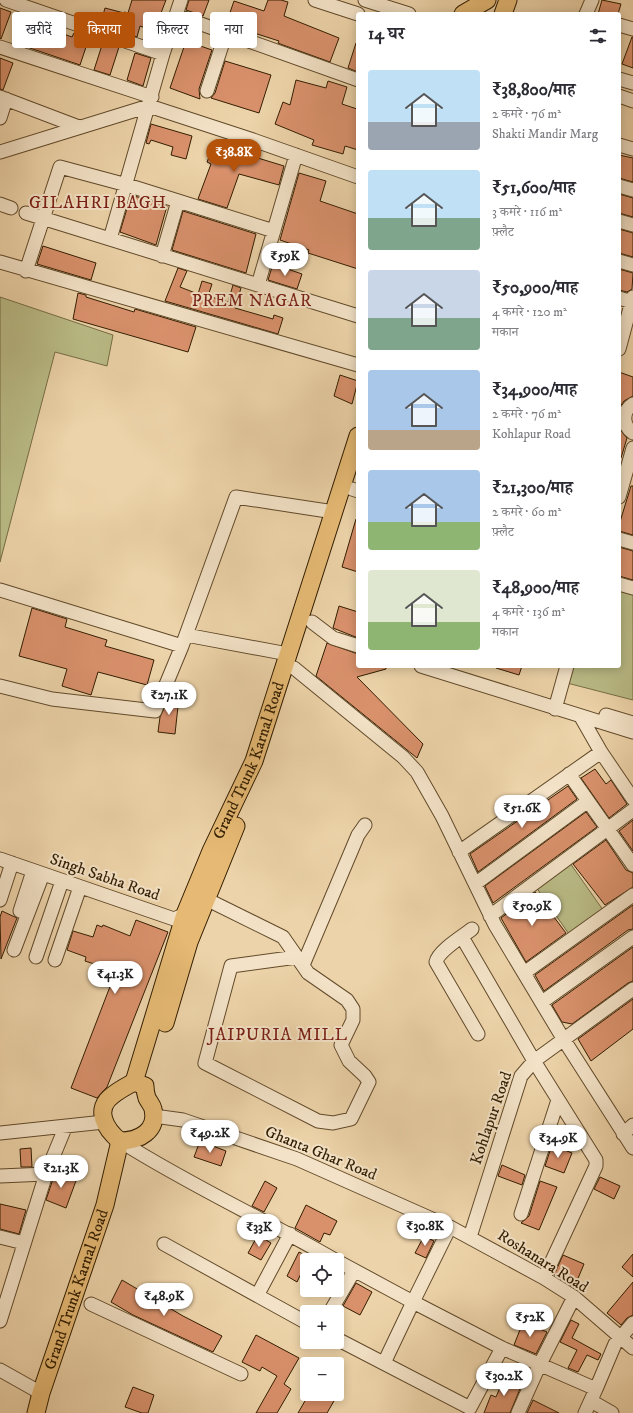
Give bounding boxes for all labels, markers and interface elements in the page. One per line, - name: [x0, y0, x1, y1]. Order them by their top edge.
- chip: खरीदें: [12, 12, 66, 48]
- chip: किराया: [74, 12, 135, 48]
- chip: फ़िल्टर: [143, 12, 202, 48]
- chip: नया: [210, 12, 257, 48]
- text: 14 घर: [368, 23, 405, 45]
- icon: filters: [587, 25, 609, 47]
- text: ₹38,800/माह: [492, 79, 575, 101]
- icon: home: [400, 86, 448, 134]
- text: 2 कमरे · 76 m²: [492, 106, 561, 122]
- text: Shakti Mandir Marg: [492, 126, 598, 142]
- pin: ₹38.8K: [201, 139, 267, 173]
- text: ₹38.8K: [215, 144, 253, 160]
- text: ₹51,600/माह: [492, 177, 576, 199]
- icon: home: [400, 186, 448, 234]
- district label: GILAHRI BAGH: [29, 192, 167, 214]
- text: 3 कमरे · 116 m²: [492, 204, 562, 220]
- text: फ़्लैट: [492, 224, 514, 240]
- pin: ₹59K: [261, 243, 309, 277]
- text: ₹59K: [270, 248, 300, 264]
- text: ₹50,900/माह: [492, 277, 578, 299]
- icon: home: [400, 286, 448, 334]
- district label: PREM NAGAR: [192, 290, 312, 312]
- text: 4 कमरे · 120 m²: [492, 304, 567, 320]
- text: मकान: [492, 324, 518, 340]
- text: ₹34,900/माह: [492, 379, 577, 401]
- icon: home: [400, 386, 448, 434]
- text: 2 कमरे · 76 m²: [492, 406, 561, 422]
- text: Kohlapur Road: [492, 426, 571, 442]
- text: ₹21,300/माह: [492, 477, 573, 499]
- icon: home: [400, 486, 448, 534]
- text: 2 कमरे · 60 m²: [492, 504, 561, 520]
- text: फ़्लैट: [492, 524, 514, 540]
- text: ₹48,900/माह: [492, 577, 579, 599]
- icon: home: [400, 586, 448, 634]
- text: 4 कमरे · 136 m²: [492, 604, 565, 620]
- text: मकान: [492, 624, 518, 640]
- street label: Grand Trunk Karnal Road: [208, 679, 289, 843]
- pin: ₹27.1K: [136, 682, 202, 716]
- text: ₹27.1K: [150, 687, 188, 703]
- pin: ₹51.6K: [489, 795, 555, 829]
- text: ₹51.6K: [503, 800, 541, 816]
- street label: Singh Sabha Road: [47, 849, 163, 905]
- pin: ₹50.9K: [499, 893, 565, 927]
- text: ₹50.9K: [512, 898, 552, 914]
- pin: ₹41.3K: [82, 961, 148, 995]
- text: ₹41.3K: [97, 966, 133, 982]
- district label: JAIPURIA MILL: [206, 1024, 348, 1046]
- street label: Kohlapur Road: [466, 1069, 516, 1167]
- pin: ₹49.2K: [177, 1120, 243, 1154]
- street label: Ghanta Ghar Road: [262, 1121, 380, 1185]
- text: ₹49.2K: [190, 1125, 230, 1141]
- pin: ₹34.9K: [525, 1125, 591, 1159]
- text: ₹34.9K: [539, 1130, 577, 1146]
- pin: ₹21.3K: [28, 1155, 94, 1189]
- text: ₹21.3K: [43, 1160, 79, 1176]
- street label: Grand Trunk Karnal Road: [40, 1207, 113, 1372]
- pin: ₹30.8K: [392, 1213, 458, 1247]
- pin: ₹33K: [235, 1214, 283, 1248]
- text: ₹30.8K: [406, 1218, 444, 1234]
- text: ₹33K: [246, 1219, 272, 1235]
- street label: Roshanara Road: [494, 1225, 592, 1297]
- map controls: [300, 1253, 344, 1401]
- button: locate: [300, 1253, 344, 1297]
- pin: ₹48.9K: [131, 1283, 197, 1317]
- text: ₹48.9K: [144, 1288, 184, 1304]
- pin: ₹52K: [506, 1304, 554, 1338]
- button: +: [300, 1305, 344, 1349]
- text: ₹52K: [515, 1309, 545, 1325]
- button: −: [300, 1357, 344, 1401]
- pin: ₹30.2K: [471, 1363, 537, 1397]
- text: ₹30.2K: [485, 1368, 523, 1384]

